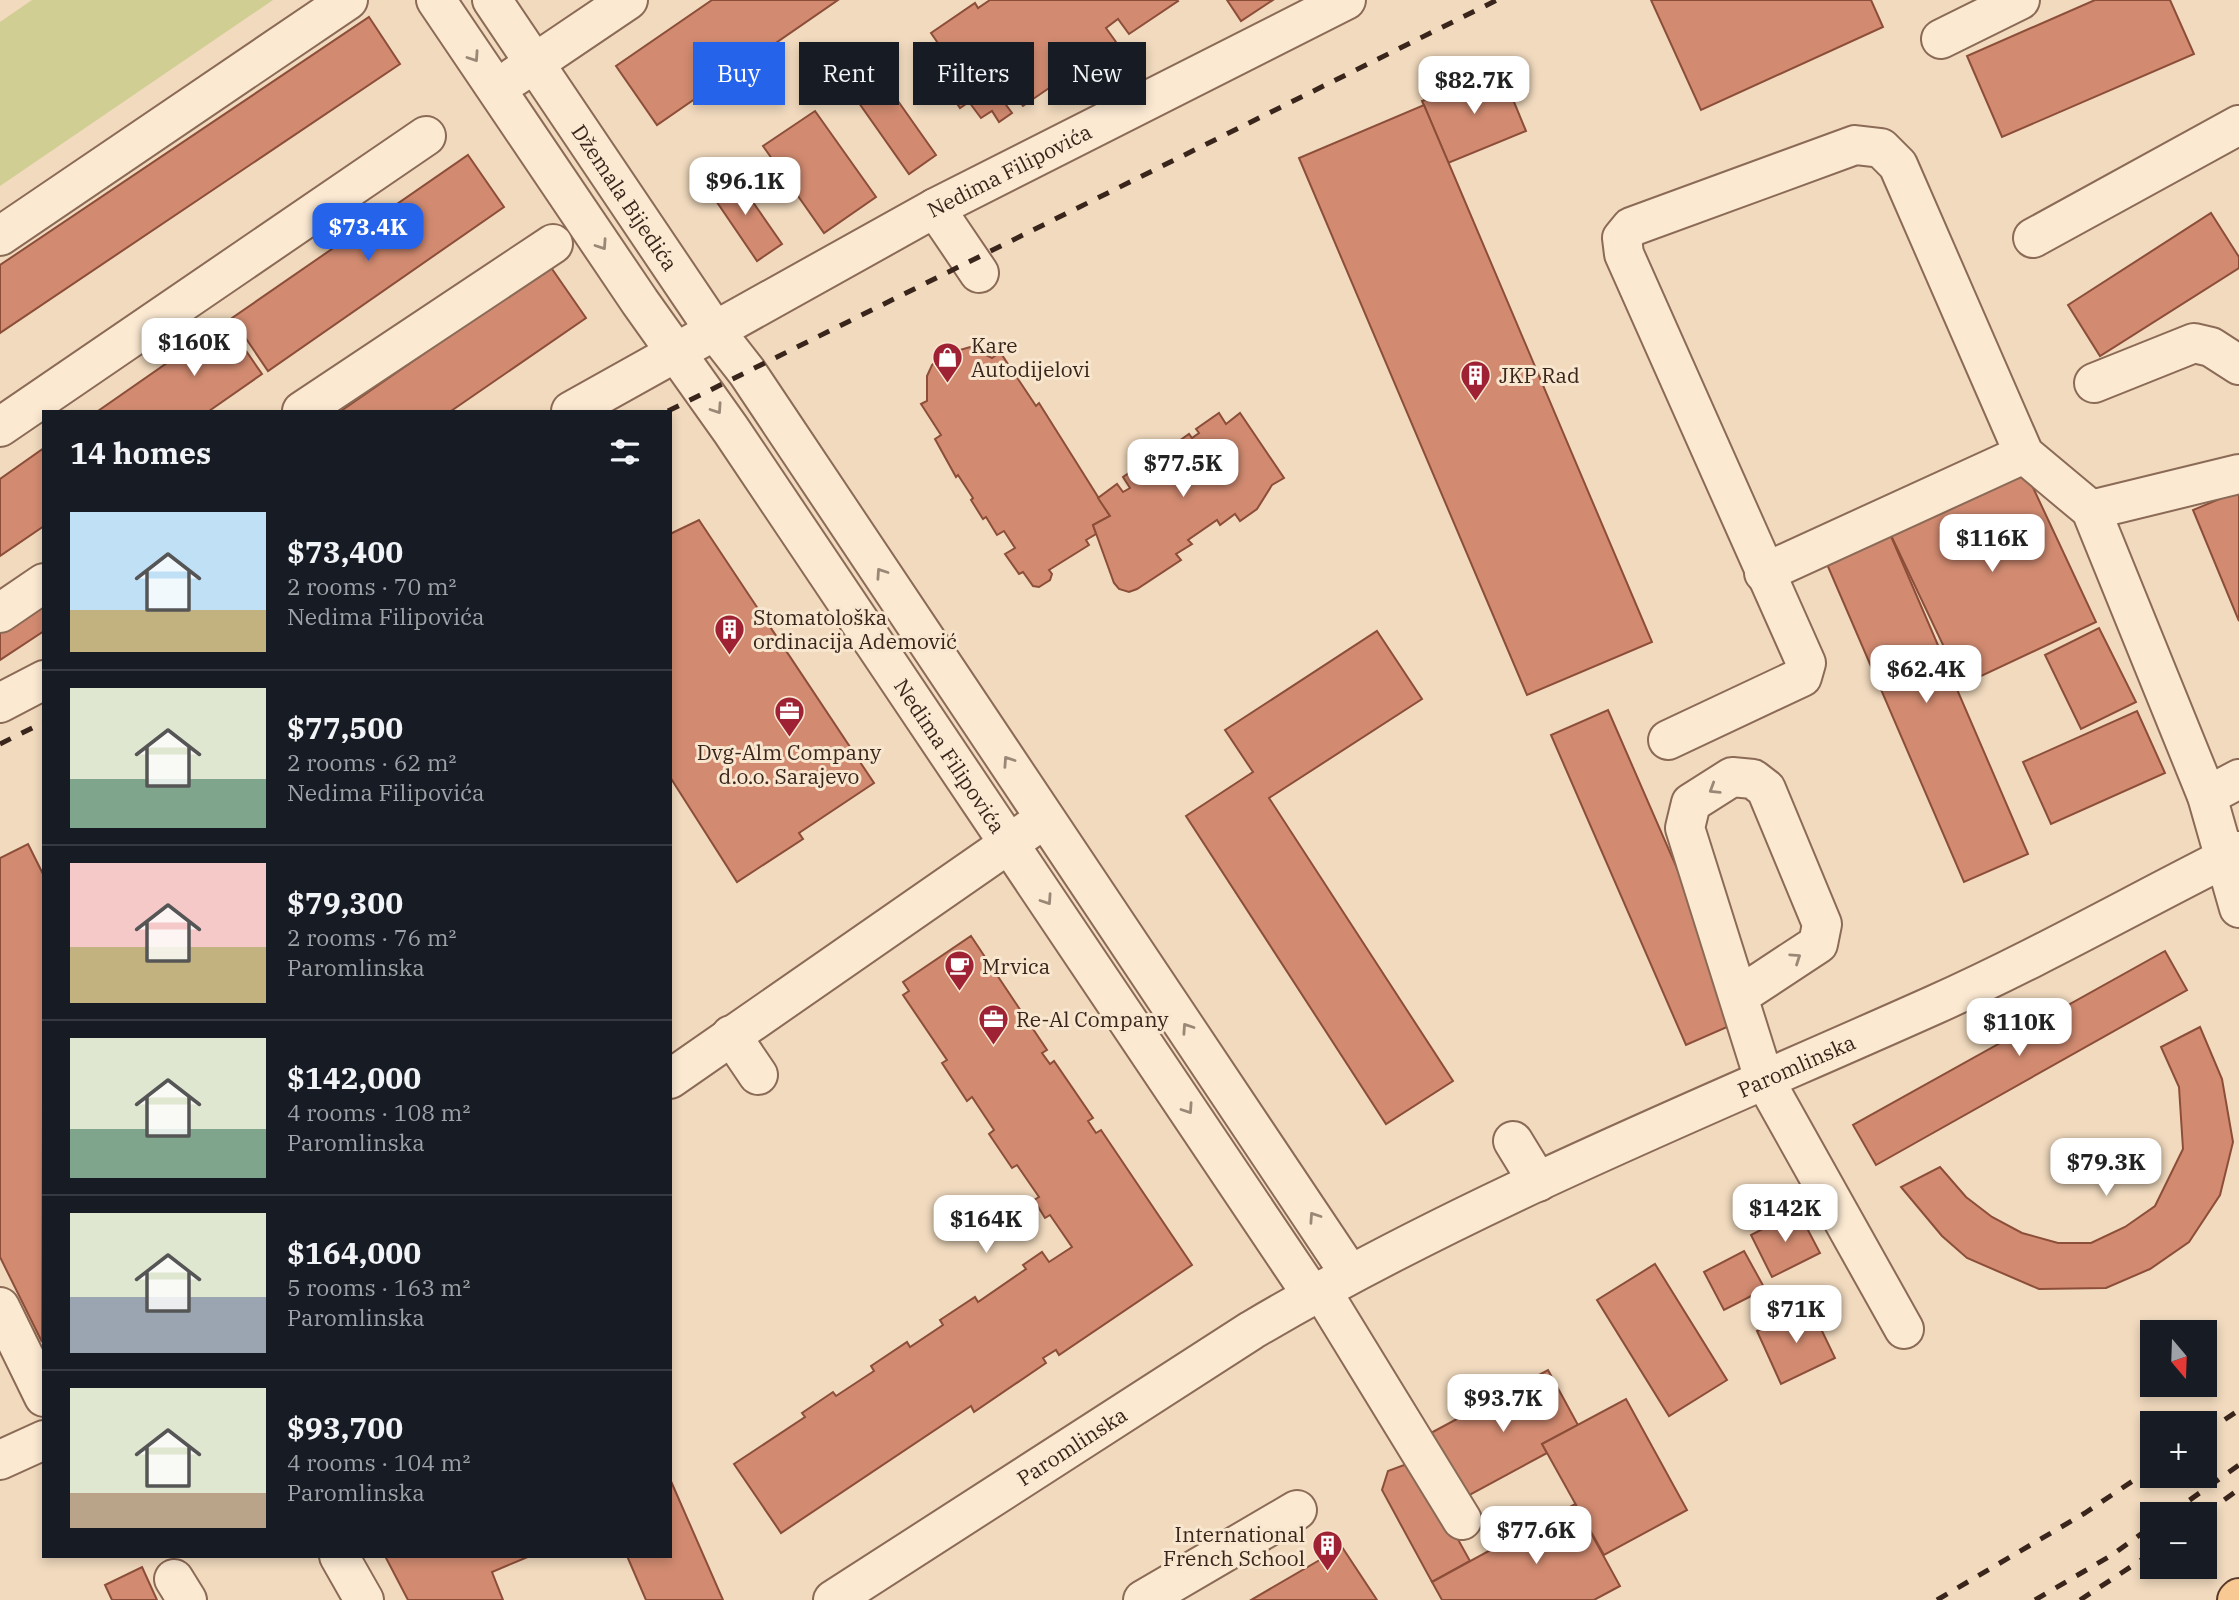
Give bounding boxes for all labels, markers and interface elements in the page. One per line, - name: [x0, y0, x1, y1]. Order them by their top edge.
- chip: Buy: [693, 42, 785, 105]
- chip: Rent: [799, 42, 899, 105]
- chip: Filters: [913, 42, 1034, 105]
- chip: New: [1048, 42, 1146, 105]
- one-way arrow: [466, 49, 479, 62]
- pin: $82.7K: [1417, 57, 1531, 116]
- text: $82.7K: [1434, 64, 1514, 94]
- street label: Nedima Filipovića: [922, 117, 1096, 224]
- street label: Džemala Bijedića: [566, 119, 684, 276]
- pin: $96.1K: [688, 158, 802, 217]
- text: $96.1K: [705, 165, 785, 195]
- pin: $73.4K: [311, 204, 425, 263]
- text: $73.4K: [328, 211, 408, 241]
- one-way arrow: [594, 237, 606, 250]
- pin: $160K: [145, 318, 243, 378]
- text: $160K: [158, 326, 230, 356]
- place label: Kare Autodijelovi: [971, 331, 1090, 383]
- shop icon: Kare Autodijelovi: [931, 340, 965, 384]
- building icon: JKP Rad: [1459, 358, 1493, 402]
- place label: JKP Rad: [1499, 361, 1580, 389]
- one-way arrow: [709, 401, 721, 414]
- text: 14 homes: [70, 433, 211, 472]
- icon: filters: [606, 433, 644, 471]
- pin: $77.5K: [1126, 440, 1240, 499]
- text: $77.5K: [1143, 447, 1223, 477]
- pin: $116K: [1943, 514, 2041, 574]
- text: $116K: [1956, 522, 2028, 552]
- text: $73,400: [287, 532, 403, 571]
- icon: home: [126, 540, 210, 624]
- one-way arrow: [876, 567, 889, 580]
- text: 2 rooms · 70 m²: [287, 571, 457, 601]
- text: Nedima Filipovića: [287, 601, 485, 631]
- place label: Stomatološka ordinacija Ademović: [753, 603, 957, 655]
- building icon: Stomatološka ordinacija Ademović: [713, 612, 747, 656]
- pin: $62.4K: [1869, 646, 1983, 705]
- text: $62.4K: [1886, 653, 1966, 683]
- street label: Nedima Filipovića: [888, 673, 1012, 839]
- office icon: Dvg-Alm Company d.o.o. Sarajevo: [772, 695, 806, 739]
- text: $77,500: [287, 708, 403, 747]
- icon: home: [126, 716, 210, 800]
- place label: Dvg-Alm Company d.o.o. Sarajevo: [697, 738, 882, 790]
- text: 2 rooms · 62 m²: [287, 747, 457, 777]
- one-way arrow: [1003, 756, 1016, 769]
- text: Nedima Filipovića: [287, 777, 485, 807]
- one-way arrow: [1709, 780, 1722, 793]
- text: $79,300: [287, 883, 403, 922]
- icon: home: [126, 891, 210, 975]
- one-way arrow: [1039, 893, 1052, 906]
- text: 2 rooms · 76 m²: [287, 922, 457, 952]
- cafe icon: Mrvica: [942, 949, 976, 993]
- text: Paromlinska: [287, 952, 425, 982]
- place label: Mrvica: [982, 952, 1050, 980]
- one-way arrow: [1788, 954, 1801, 966]
- pin: $110K: [1970, 998, 2068, 1058]
- office icon: Re-Al Company: [976, 1002, 1010, 1046]
- place label: Re-Al Company: [1016, 1005, 1169, 1033]
- text: $110K: [1983, 1006, 2055, 1036]
- one-way arrow: [1183, 1023, 1195, 1036]
- street label: Paromlinska: [1733, 1028, 1860, 1104]
- text: $142,000: [287, 1058, 421, 1097]
- icon: home: [126, 1066, 210, 1150]
- text: 4 rooms · 108 m²: [287, 1097, 470, 1127]
- one-way arrow: [1180, 1102, 1193, 1115]
- text: Paromlinska: [287, 1127, 425, 1157]
- pin: $79.3K: [2049, 1138, 2163, 1198]
- text: $79.3K: [2066, 1146, 2146, 1176]
- pin: $142K: [1736, 1184, 1834, 1244]
- text: $142K: [1749, 1192, 1821, 1222]
- pin: $164K: [937, 1196, 1035, 1255]
- text: $164K: [950, 1203, 1022, 1233]
- one-way arrow: [1309, 1212, 1322, 1225]
- text: $164,000: [287, 1233, 421, 1272]
- icon: home: [126, 1241, 210, 1325]
- text: 5 rooms · 163 m²: [287, 1272, 470, 1302]
- pin: $71K: [1755, 1286, 1837, 1345]
- text: $71K: [1767, 1293, 1825, 1323]
- text: Paromlinska: [287, 1302, 425, 1332]
- north arrow: [2140, 1320, 2217, 1396]
- map controls: [2140, 1320, 2217, 1579]
- pin: $93.7K: [1446, 1374, 1560, 1434]
- text: $93.7K: [1463, 1382, 1543, 1412]
- street label: Paromlinska: [1011, 1400, 1132, 1492]
- text: $93,700: [287, 1408, 403, 1447]
- button: +: [2140, 1411, 2217, 1488]
- icon: home: [126, 1416, 210, 1500]
- text: 4 rooms · 104 m²: [287, 1447, 470, 1477]
- text: Paromlinska: [287, 1477, 425, 1507]
- button: −: [2140, 1502, 2217, 1579]
- pin: $77.6K: [1479, 1506, 1593, 1566]
- text: $77.6K: [1496, 1514, 1576, 1544]
- place label: International French School: [1163, 1520, 1305, 1572]
- building icon: International French School: [1311, 1529, 1345, 1573]

